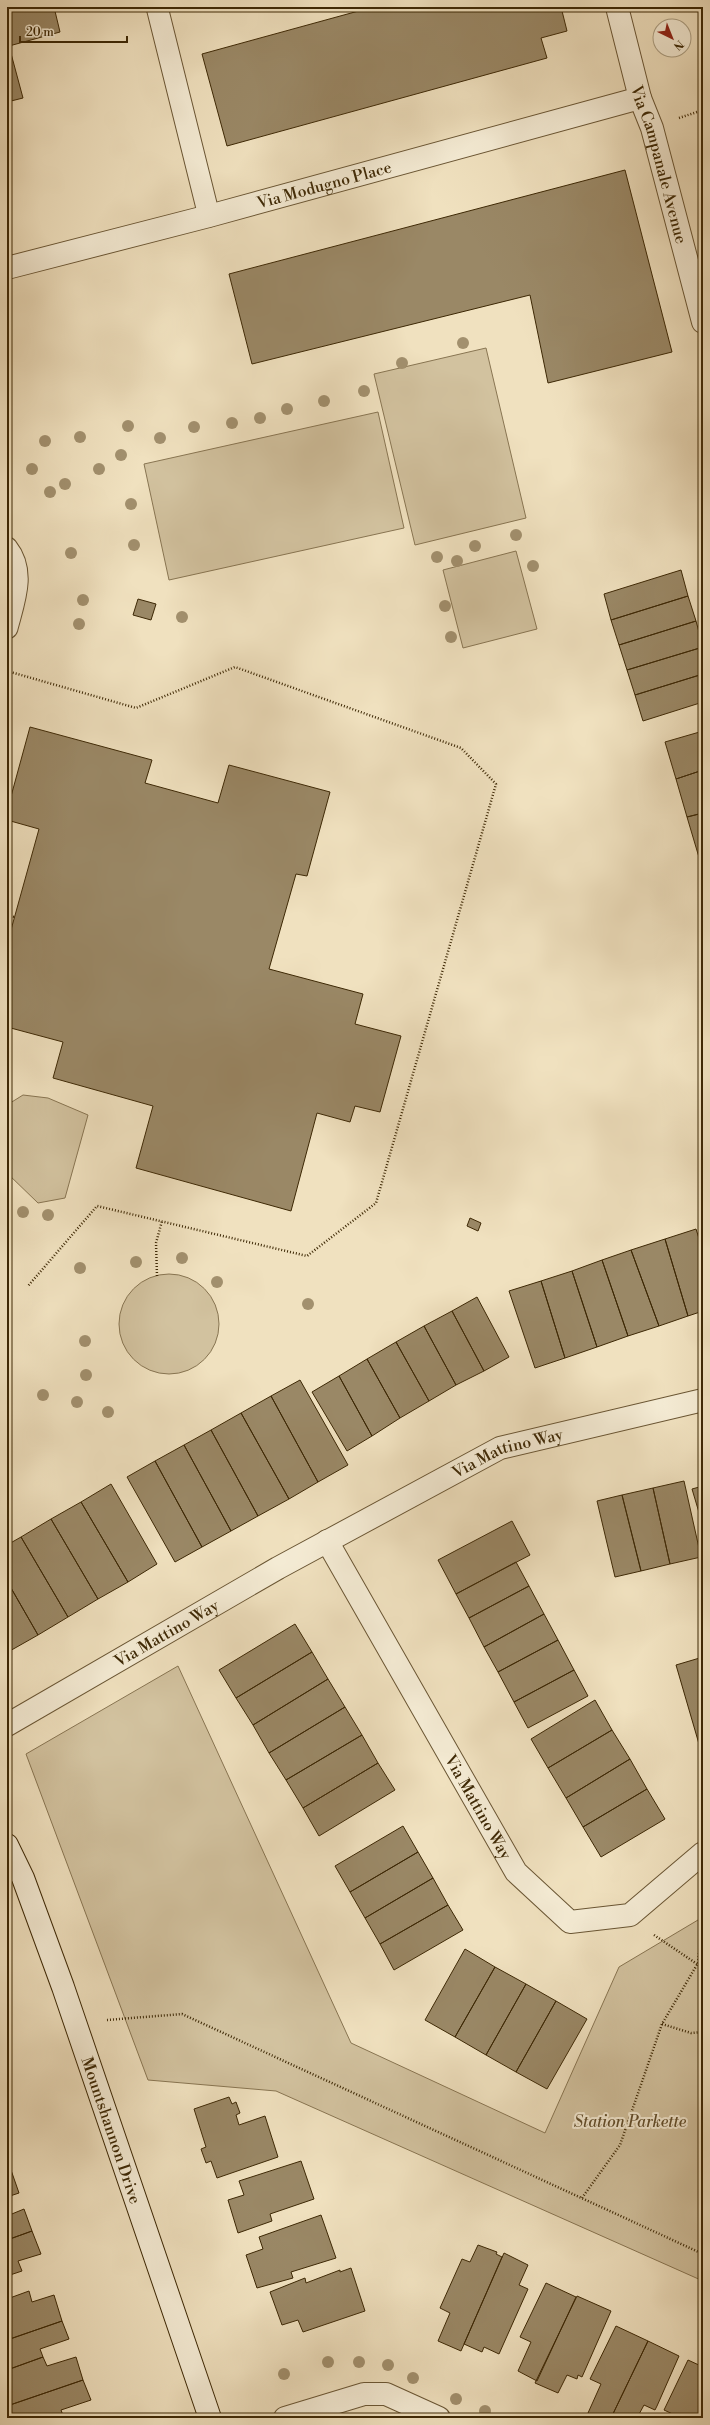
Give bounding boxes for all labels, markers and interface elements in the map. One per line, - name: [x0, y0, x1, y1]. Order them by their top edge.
- scale bar: [20, 18, 127, 44]
- north arrow: [652, 18, 692, 58]
- text: 20 m: [26, 25, 54, 40]
- text: N: [670, 36, 686, 53]
- street label: Via Campanale Avenue: [626, 82, 691, 246]
- street label: Via Modugno Place: [254, 157, 394, 214]
- street label: Via Mattino Way: [448, 1424, 565, 1483]
- street label: Via Mattino Way: [110, 1595, 223, 1672]
- street label: Via Mattino Way: [440, 1751, 516, 1863]
- street label: Mountshannon Drive: [77, 2054, 145, 2206]
- park label: Station Parkette: [574, 2112, 687, 2132]

